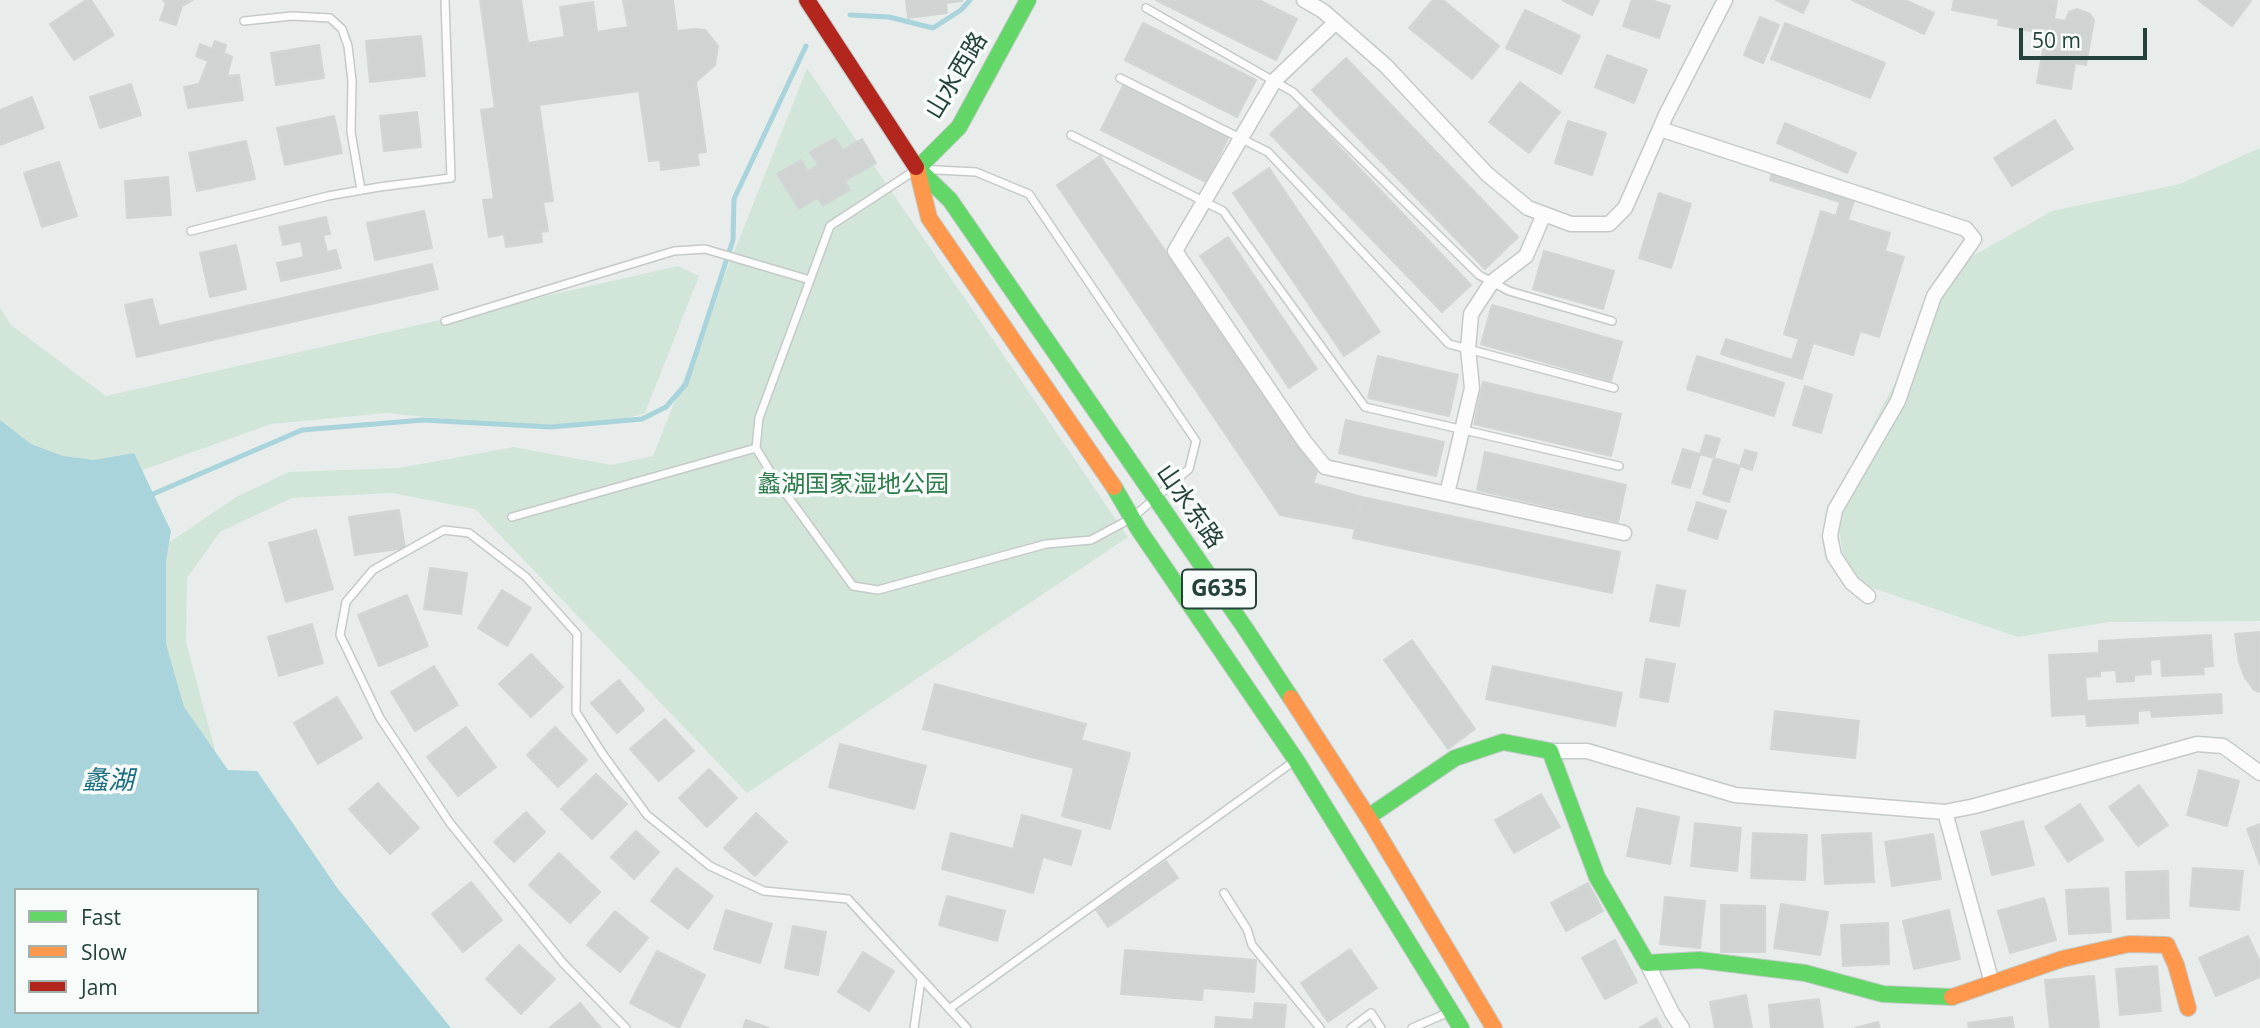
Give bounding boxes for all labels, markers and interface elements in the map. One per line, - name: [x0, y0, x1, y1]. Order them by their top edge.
- scale bar: [2022, 14, 2150, 58]
- text: 50 m: [2032, 26, 2081, 54]
- street label: 山水西路: [920, 27, 994, 125]
- street label: 山水东路: [1150, 459, 1228, 555]
- park label: 蠡湖国家湿地公园: [757, 471, 949, 499]
- road number: G635: [1182, 569, 1256, 608]
- water label: 蠡湖: [82, 766, 134, 798]
- legend: [14, 888, 259, 1014]
- text: Fast: [81, 903, 121, 931]
- text: Slow: [81, 938, 127, 966]
- text: Jam: [81, 973, 118, 1001]

